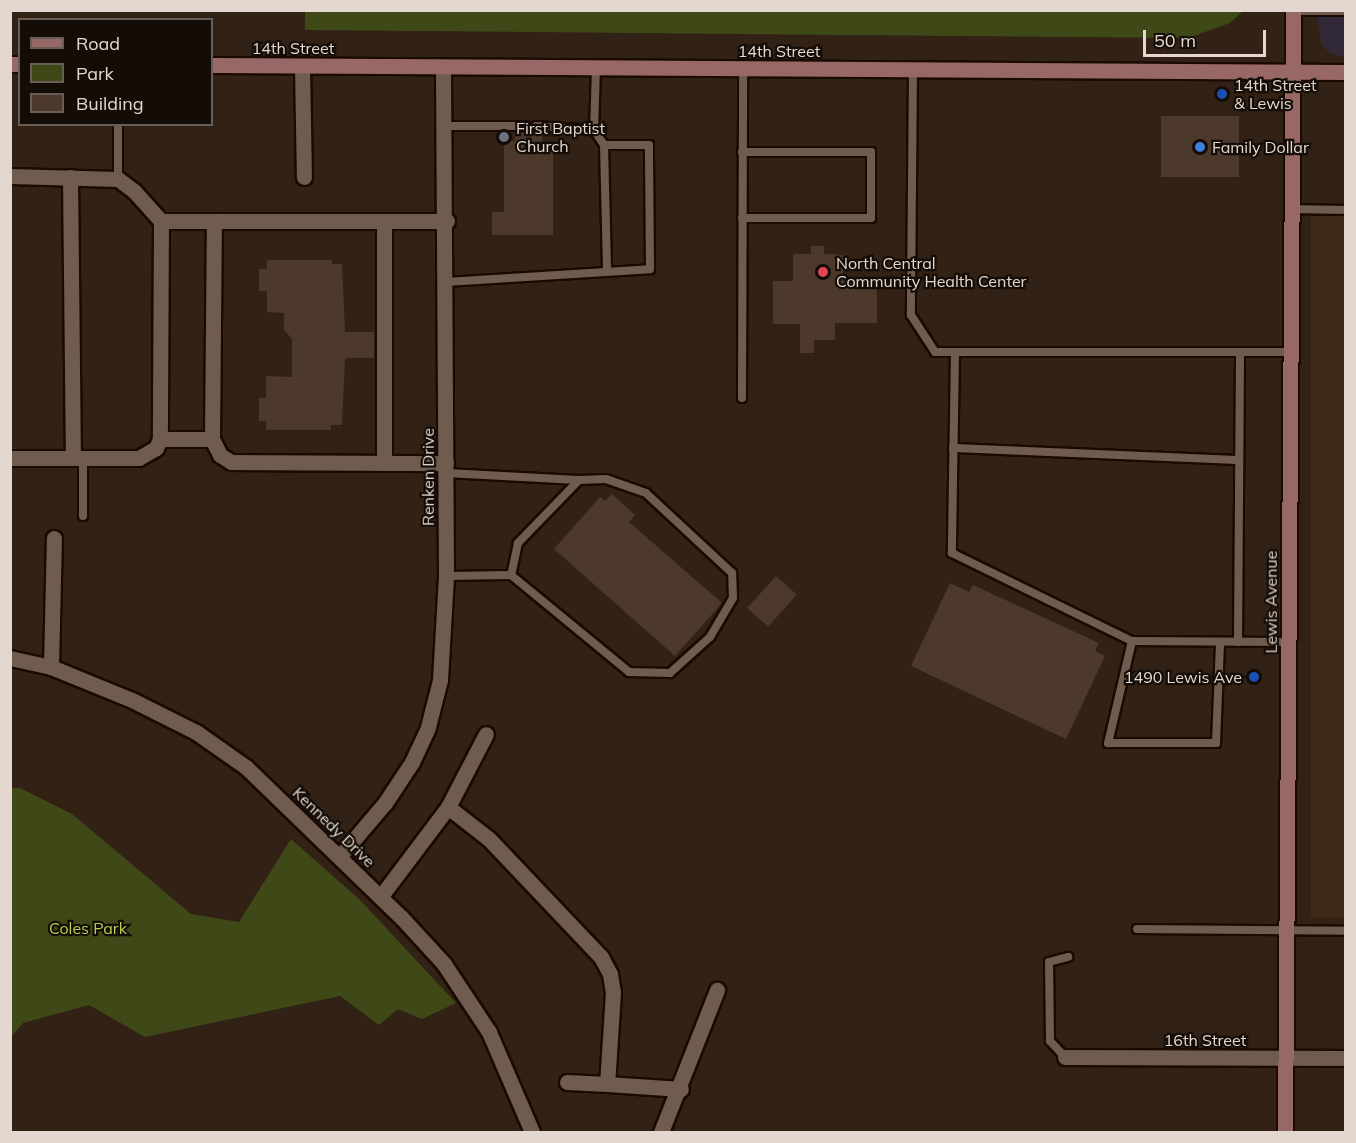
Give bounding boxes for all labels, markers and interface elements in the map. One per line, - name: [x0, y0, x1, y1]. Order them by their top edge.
- legend: [18, 18, 213, 126]
- scale bar: [1146, 18, 1269, 56]
- text: 50 m: [1154, 29, 1196, 52]
- text: Road: [76, 32, 120, 55]
- street label: 14th Street: [252, 38, 334, 58]
- street label: 14th Street: [738, 41, 820, 61]
- text: Park: [76, 62, 114, 85]
- place label: 14th Street & Lewis: [1234, 75, 1317, 113]
- marker: 14th Street & Lewis: [1215, 87, 1229, 101]
- text: Building: [76, 92, 144, 115]
- place label: First Baptist Church: [516, 118, 605, 156]
- marker: First Baptist Church: [497, 130, 511, 144]
- place label: Family Dollar: [1212, 137, 1309, 157]
- marker: Family Dollar: [1193, 140, 1207, 154]
- place label: North Central Community Health Center: [836, 253, 1026, 291]
- marker: North Central Community Health Center: [814, 263, 832, 281]
- street label: Renken Drive: [418, 428, 438, 526]
- street label: Lewis Avenue: [1261, 551, 1281, 653]
- place label: 1490 Lewis Ave: [1124, 667, 1242, 687]
- marker: 1490 Lewis Ave: [1247, 670, 1261, 684]
- street label: Kennedy Drive: [289, 783, 379, 871]
- park label: Coles Park: [49, 918, 127, 938]
- street label: 16th Street: [1164, 1030, 1246, 1050]

